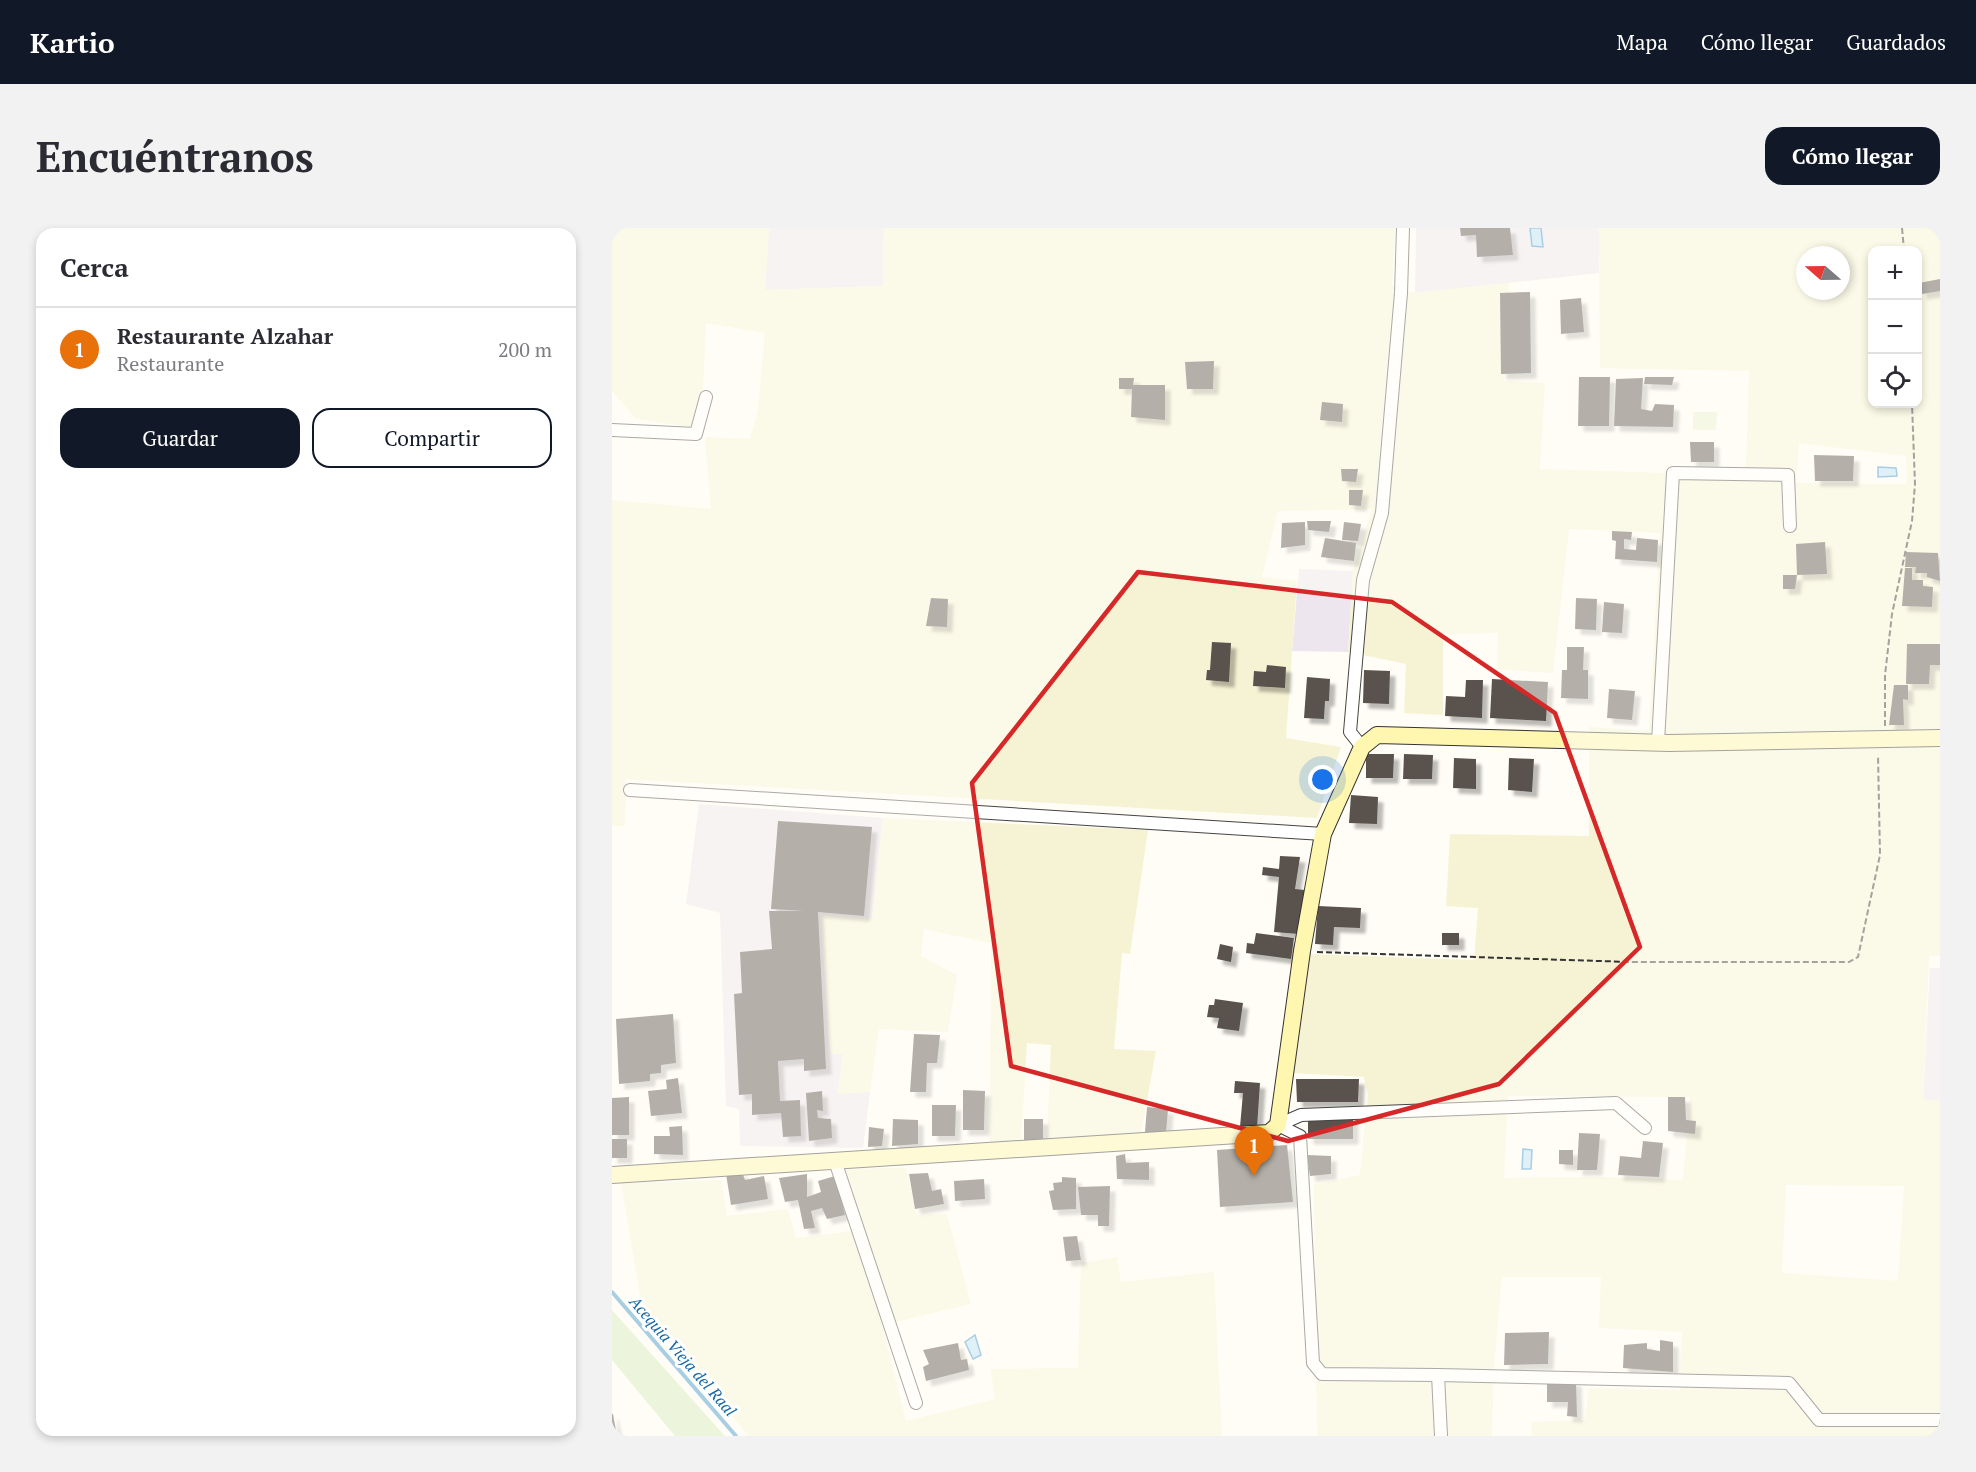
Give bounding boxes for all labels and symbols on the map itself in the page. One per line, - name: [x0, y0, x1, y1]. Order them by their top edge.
- north arrow: [1796, 246, 1850, 300]
- your location: [1308, 765, 1337, 794]
- pin: 1: [1234, 1126, 1274, 1176]
- water label: Acequia Vieja del Raal: [624, 1290, 742, 1421]

